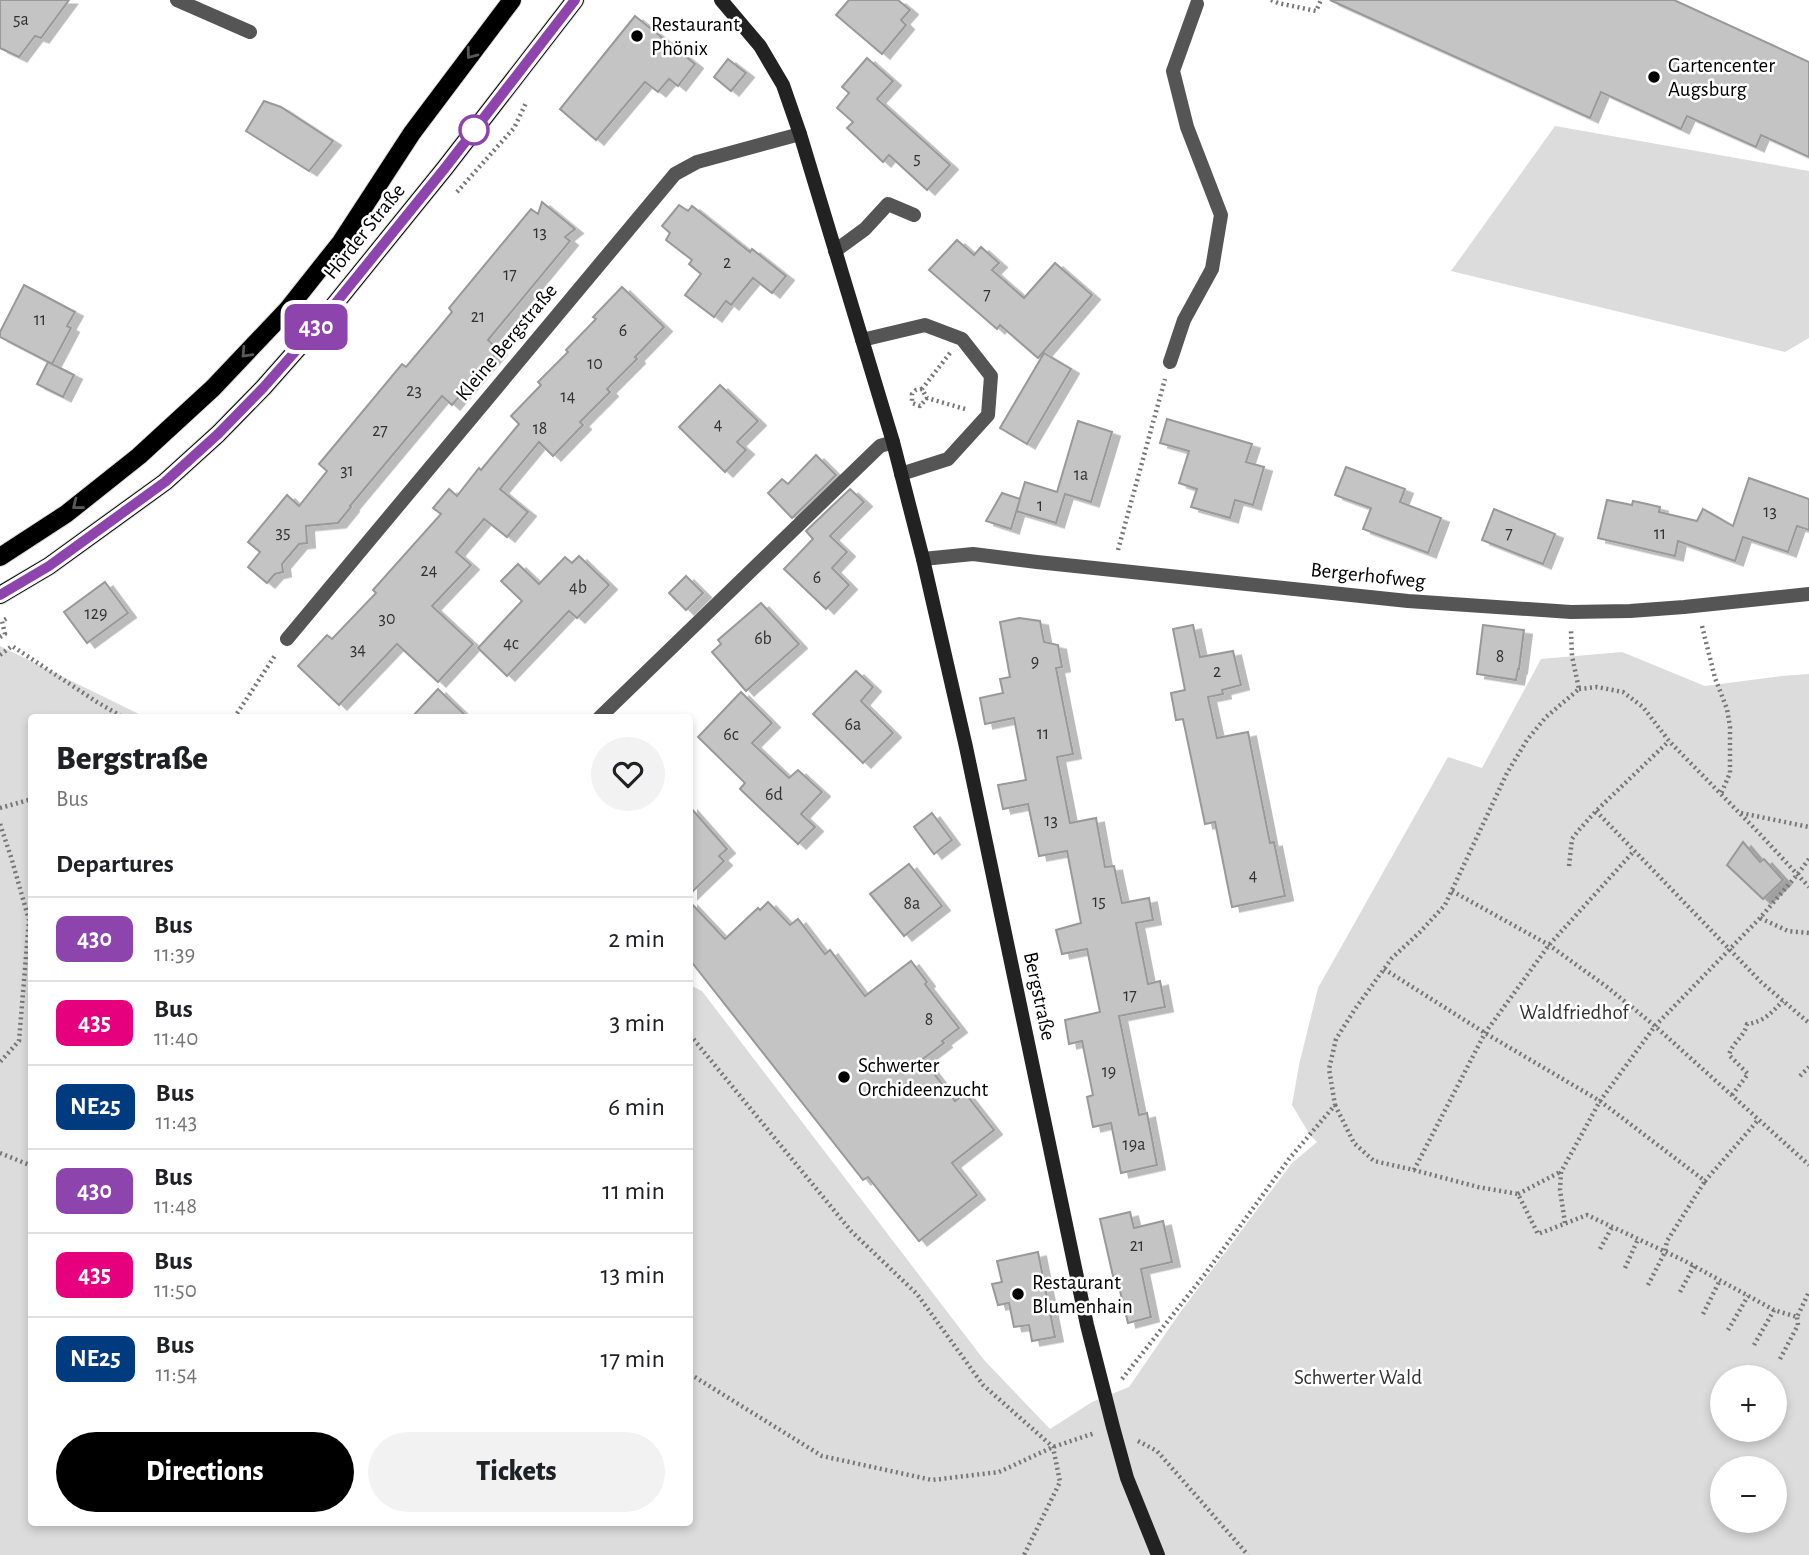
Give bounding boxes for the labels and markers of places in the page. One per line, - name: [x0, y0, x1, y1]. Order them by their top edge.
- place label: Restaurant Phönix: [651, 14, 740, 59]
- marker: Restaurant Phönix: [629, 28, 645, 44]
- place label: Gartencenter Augsburg: [1668, 55, 1775, 100]
- marker: Gartencenter Augsburg: [1646, 69, 1662, 85]
- unlabelled marker: [459, 115, 489, 145]
- place label: Schwerter Orchideenzucht: [858, 1055, 989, 1100]
- marker: Schwerter Orchideenzucht: [836, 1069, 852, 1085]
- place label: Restaurant Blumenhain: [1032, 1272, 1133, 1317]
- marker: Restaurant Blumenhain: [1010, 1286, 1026, 1302]

